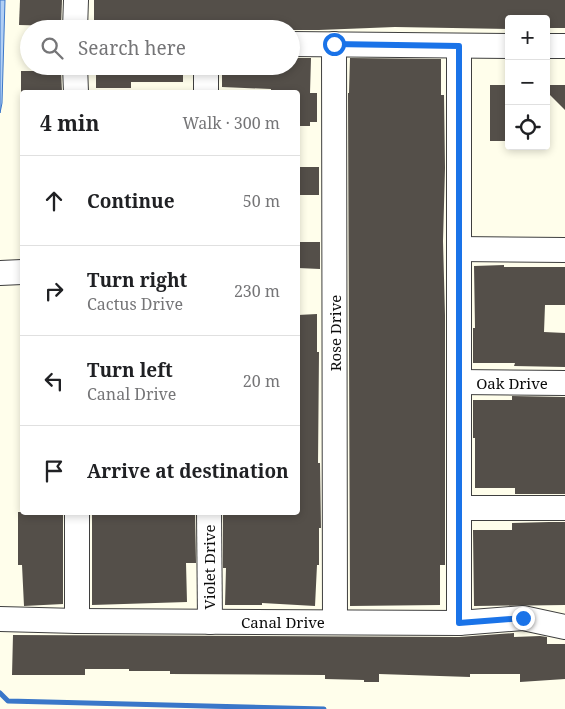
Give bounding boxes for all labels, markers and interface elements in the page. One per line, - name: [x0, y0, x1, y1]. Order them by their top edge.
- map controls: [505, 15, 550, 150]
- button: +: [505, 15, 550, 60]
- search box: [20, 20, 300, 75]
- route start: [323, 33, 346, 56]
- icon: search: [38, 34, 66, 62]
- text: Search here: [78, 35, 186, 61]
- button: −: [505, 60, 550, 105]
- button: locate: [505, 105, 550, 150]
- text: 4 min: [40, 109, 99, 137]
- text: Walk · 300 m: [183, 112, 280, 134]
- icon: ahead: [40, 187, 68, 215]
- text: Continue: [87, 188, 175, 214]
- text: 50 m: [243, 190, 280, 212]
- text: Turn right: [87, 267, 187, 293]
- icon: right: [40, 277, 68, 305]
- text: 230 m: [234, 280, 280, 302]
- text: Cactus Drive: [87, 293, 183, 315]
- street label: Rose Drive: [325, 295, 345, 371]
- text: Turn left: [87, 357, 173, 383]
- icon: left: [40, 367, 68, 395]
- text: 20 m: [243, 370, 280, 392]
- street label: Oak Drive: [476, 373, 548, 393]
- text: Canal Drive: [87, 383, 176, 405]
- icon: arrive: [40, 457, 68, 485]
- text: Arrive at destination: [87, 458, 289, 484]
- street label: Violet Drive: [199, 525, 219, 609]
- route end: [512, 607, 535, 630]
- street label: Canal Drive: [241, 612, 325, 632]

